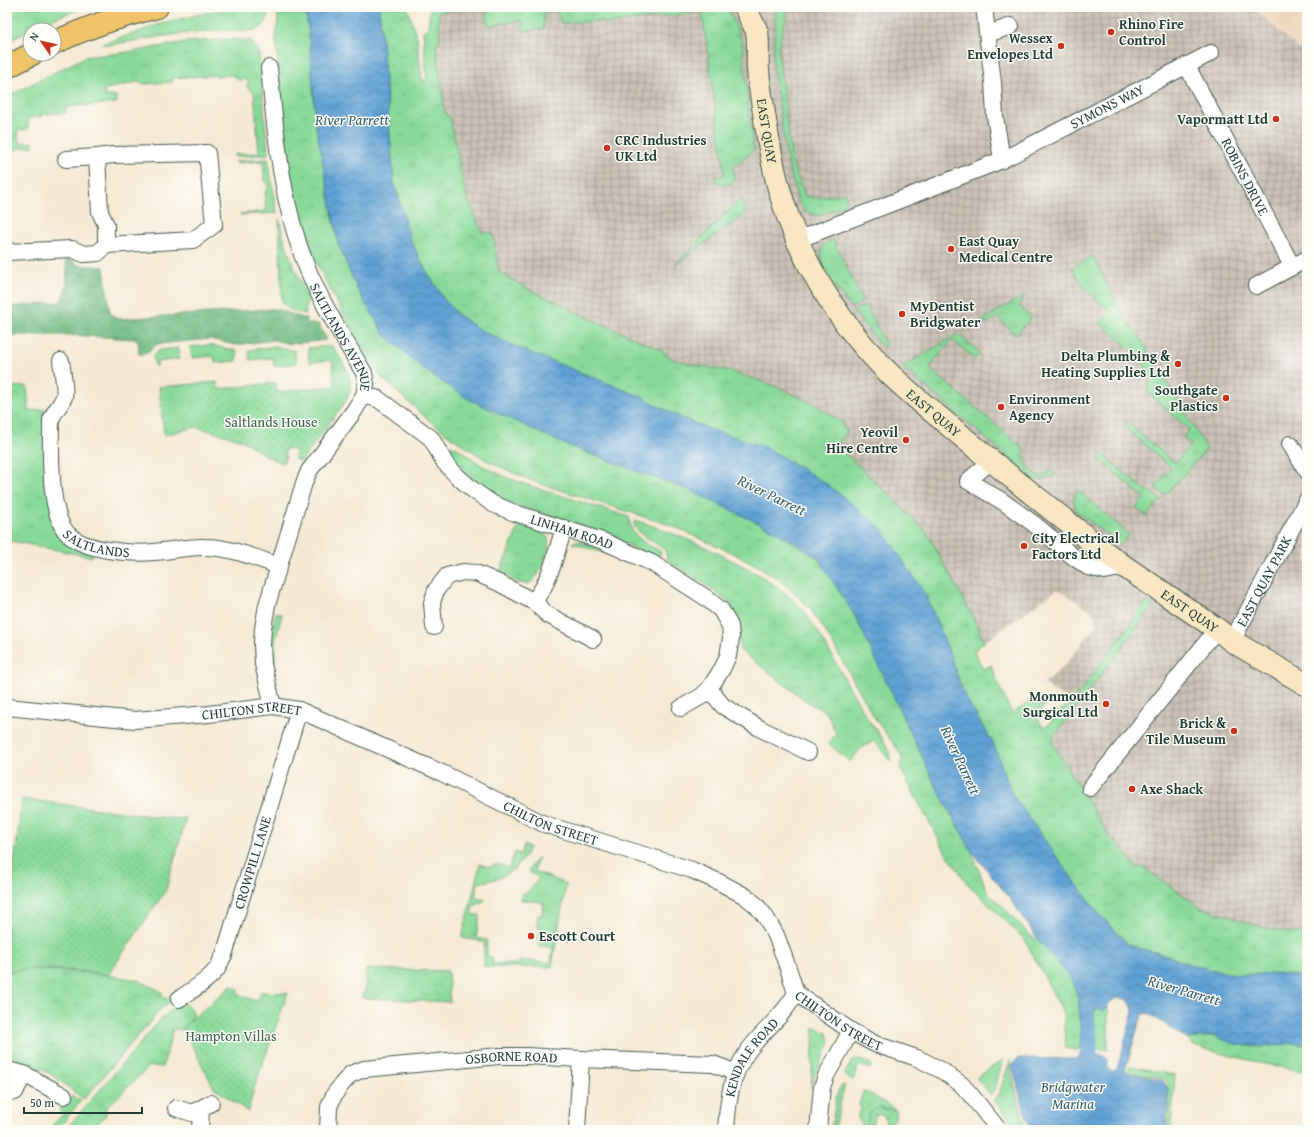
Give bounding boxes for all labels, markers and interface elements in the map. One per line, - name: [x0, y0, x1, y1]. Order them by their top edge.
- place label: Rhino Fire Control: [1119, 14, 1184, 50]
- north arrow: [22, 22, 62, 62]
- marker: Rhino Fire Control: [1106, 27, 1116, 37]
- text: N: [25, 28, 43, 44]
- place label: Wessex Envelopes Ltd: [967, 28, 1054, 64]
- marker: Wessex Envelopes Ltd: [1056, 41, 1066, 51]
- street label: SYMONS WAY: [1066, 79, 1148, 134]
- street label: EAST QUAY: [752, 97, 783, 166]
- water label: River Parrett: [314, 109, 389, 130]
- place label: Vapormatt Ltd: [1177, 109, 1268, 129]
- marker: Vapormatt Ltd: [1271, 114, 1281, 124]
- place label: CRC Industries UK Ltd: [615, 130, 707, 166]
- street label: ROBINS DRIVE: [1216, 134, 1274, 219]
- marker: CRC Industries UK Ltd: [602, 143, 612, 153]
- place label: East Quay Medical Centre: [959, 231, 1053, 267]
- marker: East Quay Medical Centre: [946, 244, 956, 254]
- street label: SALTLANDS AVENUE: [305, 279, 376, 393]
- place label: MyDentist Bridgwater: [910, 296, 981, 332]
- marker: MyDentist Bridgwater: [897, 309, 907, 319]
- place label: Delta Plumbing & Heating Supplies Ltd: [1041, 346, 1170, 382]
- marker: Delta Plumbing & Heating Supplies Ltd: [1173, 359, 1183, 369]
- place label: Southgate Plastics: [1155, 380, 1218, 416]
- street label: EAST QUAY: [902, 384, 966, 442]
- place label: Environment Agency: [1009, 389, 1091, 425]
- marker: Southgate Plastics: [1221, 393, 1231, 403]
- marker: Environment Agency: [996, 402, 1006, 412]
- park label: Saltlands House: [225, 412, 318, 432]
- place label: Yeovil Hire Centre: [826, 422, 899, 458]
- marker: Yeovil Hire Centre: [901, 435, 911, 445]
- water label: River Parrett: [733, 469, 810, 521]
- street label: LINHAM ROAD: [528, 509, 617, 554]
- street label: SALTLANDS: [58, 524, 131, 562]
- place label: City Electrical Factors Ltd: [1032, 528, 1120, 564]
- street label: EAST QUAY PARK: [1231, 531, 1297, 630]
- marker: City Electrical Factors Ltd: [1019, 541, 1029, 551]
- street label: EAST QUAY: [1157, 584, 1223, 638]
- place label: Monmouth Surgical Ltd: [1023, 686, 1099, 722]
- street label: CHILTON STREET: [201, 696, 303, 725]
- marker: Monmouth Surgical Ltd: [1101, 699, 1111, 709]
- place label: Brick & Tile Museum: [1146, 713, 1226, 749]
- water label: River Parrett: [935, 721, 986, 798]
- marker: Brick & Tile Museum: [1229, 726, 1239, 736]
- place label: Axe Shack: [1140, 779, 1204, 799]
- marker: Axe Shack: [1127, 784, 1137, 794]
- street label: CHILTON STREET: [500, 795, 601, 850]
- street label: CROWPILL LANE: [229, 814, 276, 911]
- place label: Escott Court: [539, 926, 616, 946]
- marker: Escott Court: [526, 931, 536, 941]
- water label: River Parrett: [1145, 969, 1223, 1010]
- street label: CHILTON STREET: [791, 985, 885, 1056]
- street label: KENDALE ROAD: [720, 1013, 783, 1099]
- park label: Hampton Villas: [185, 1026, 277, 1046]
- street label: OSBORNE ROAD: [464, 1046, 558, 1069]
- water label: Bridgwater Marina: [1040, 1076, 1105, 1114]
- scale bar: [24, 1089, 142, 1115]
- text: 50 m: [30, 1094, 54, 1111]

